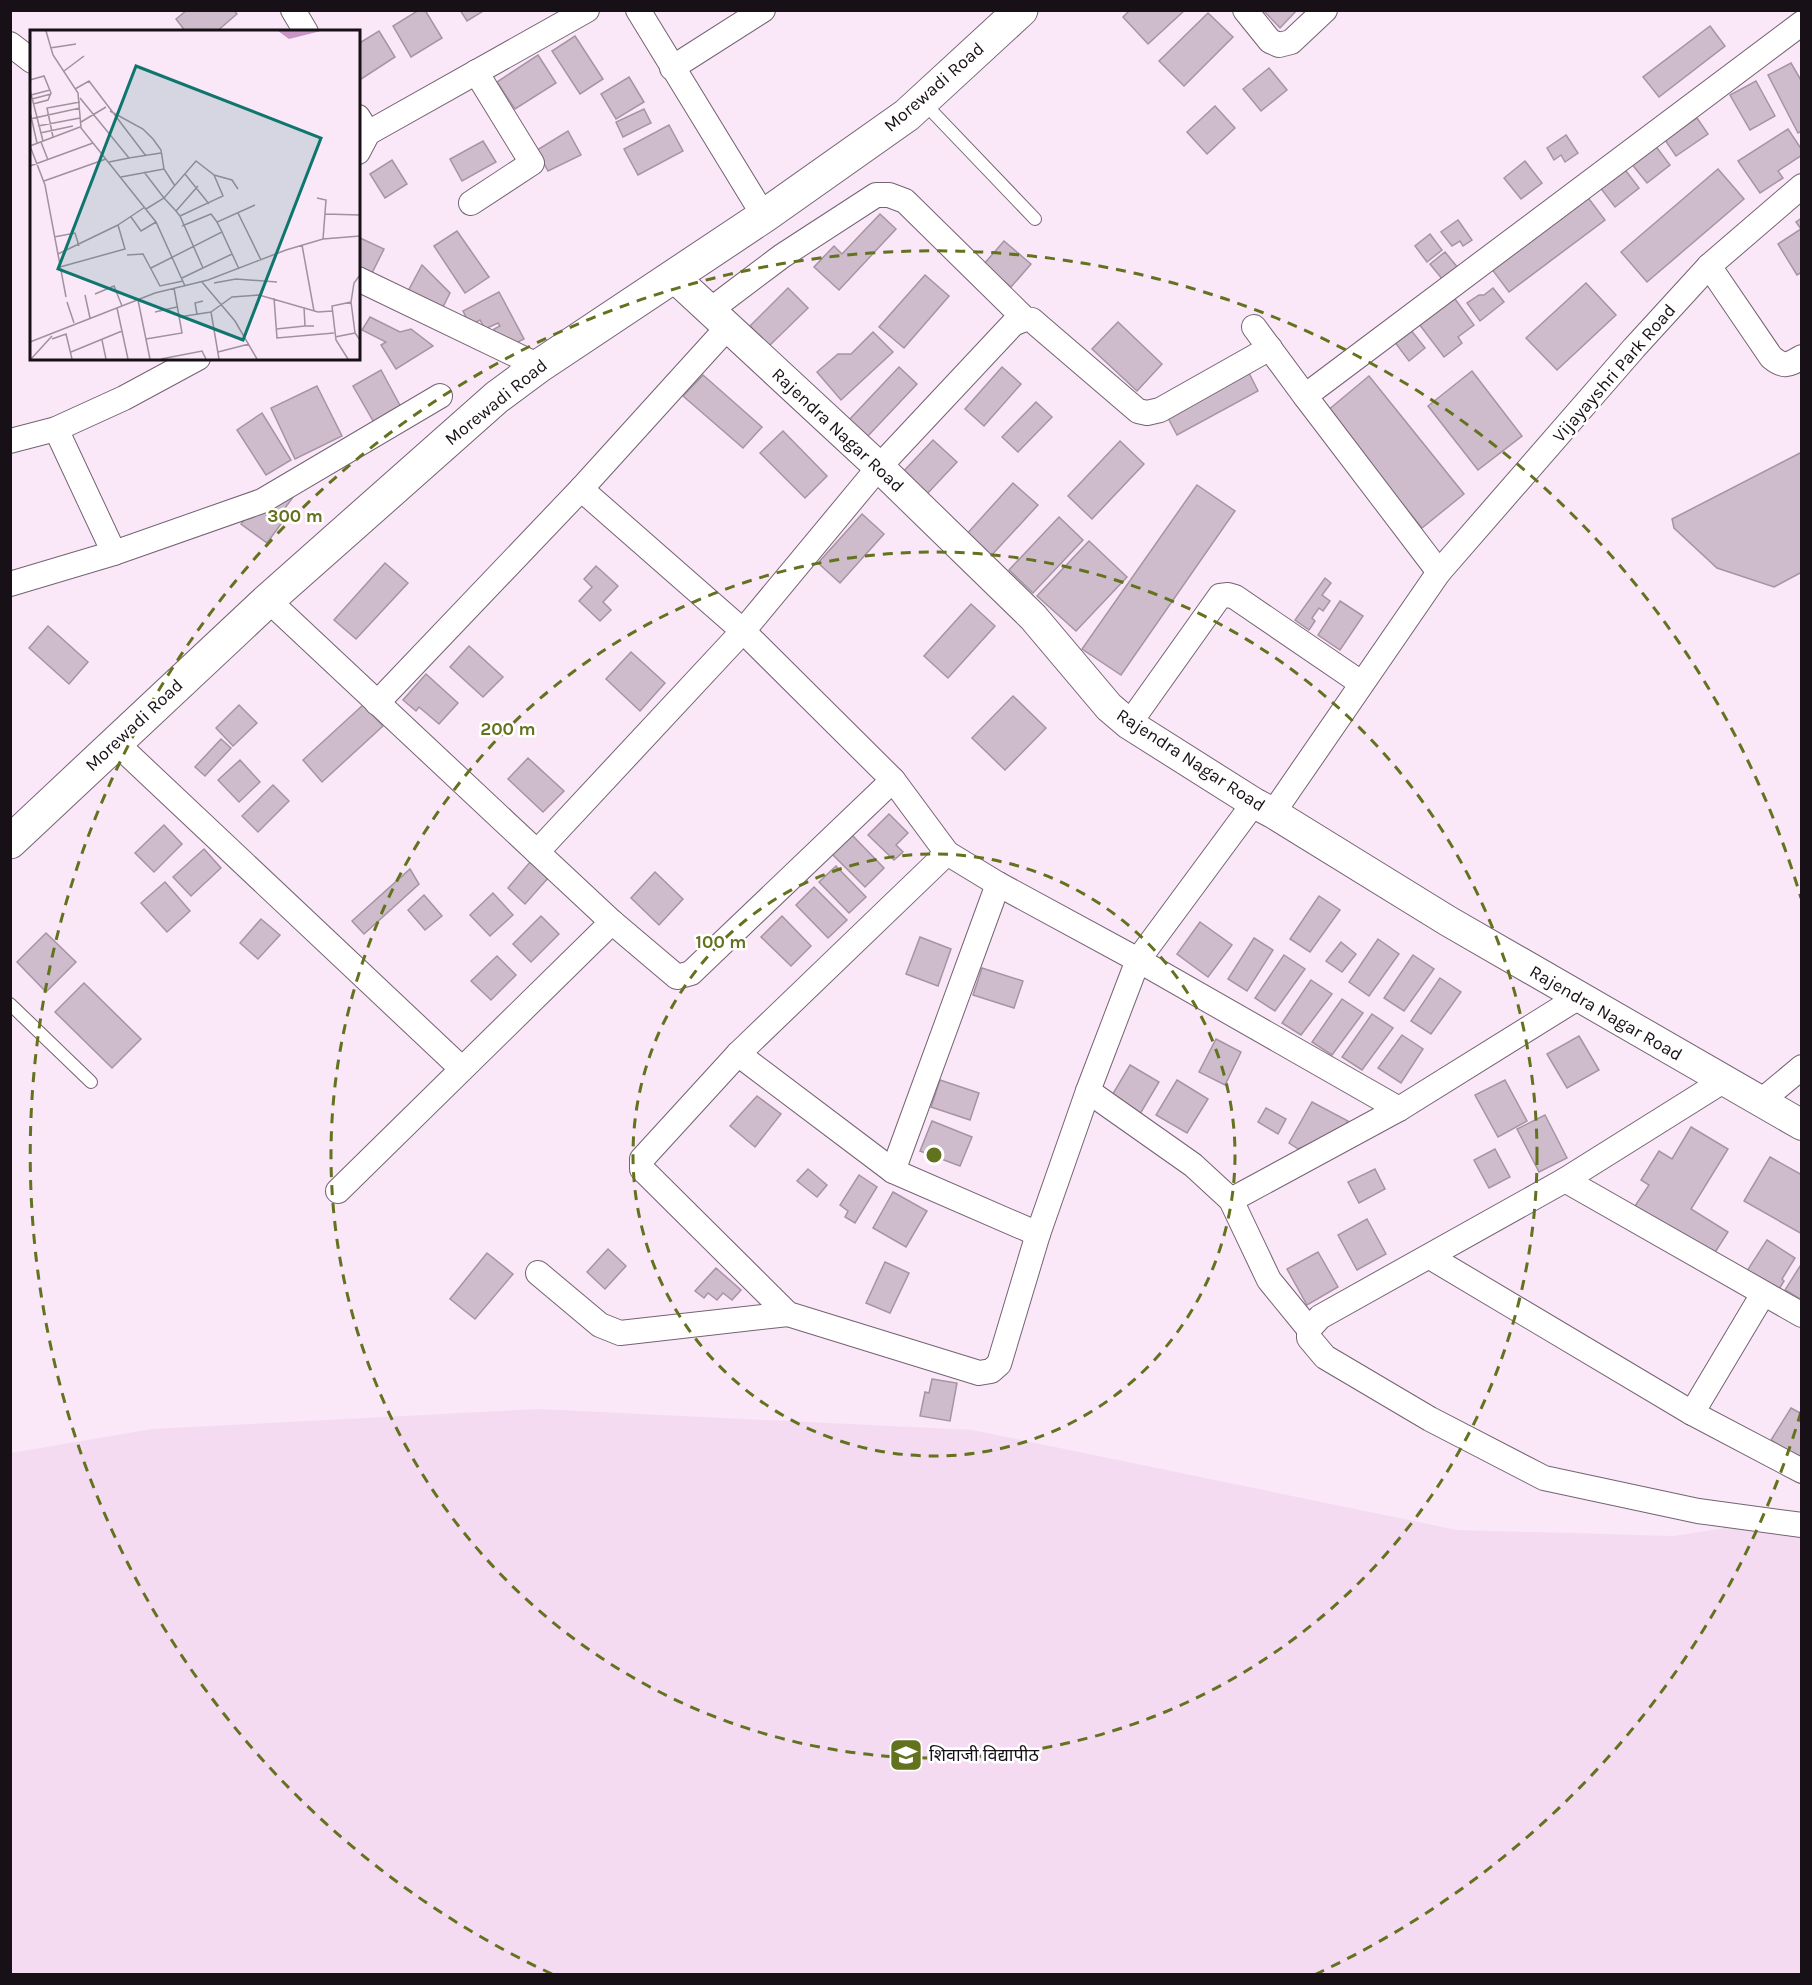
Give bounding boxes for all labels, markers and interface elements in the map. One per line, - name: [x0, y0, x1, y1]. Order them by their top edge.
- inset map: [30, 30, 360, 360]
- street label: Morewadi Road: [879, 38, 989, 136]
- street label: Vijayayshri Park Road: [1548, 299, 1680, 447]
- street label: Morewadi Road: [440, 354, 552, 450]
- street label: Rajendra Nagar Road: [767, 363, 909, 497]
- text: 300 m: [267, 505, 323, 527]
- street label: Morewadi Road: [81, 674, 187, 776]
- street label: Rajendra Nagar Road: [1113, 704, 1269, 816]
- text: 200 m: [480, 718, 536, 740]
- text: 100 m: [696, 931, 746, 953]
- street label: Rajendra Nagar Road: [1526, 960, 1686, 1066]
- centre of rings: [924, 1145, 944, 1165]
- school or university icon: शिवाजी विद्यापीठ: [888, 1737, 924, 1773]
- place label: शिवाजी विद्यापीठ: [929, 1744, 1039, 1766]

